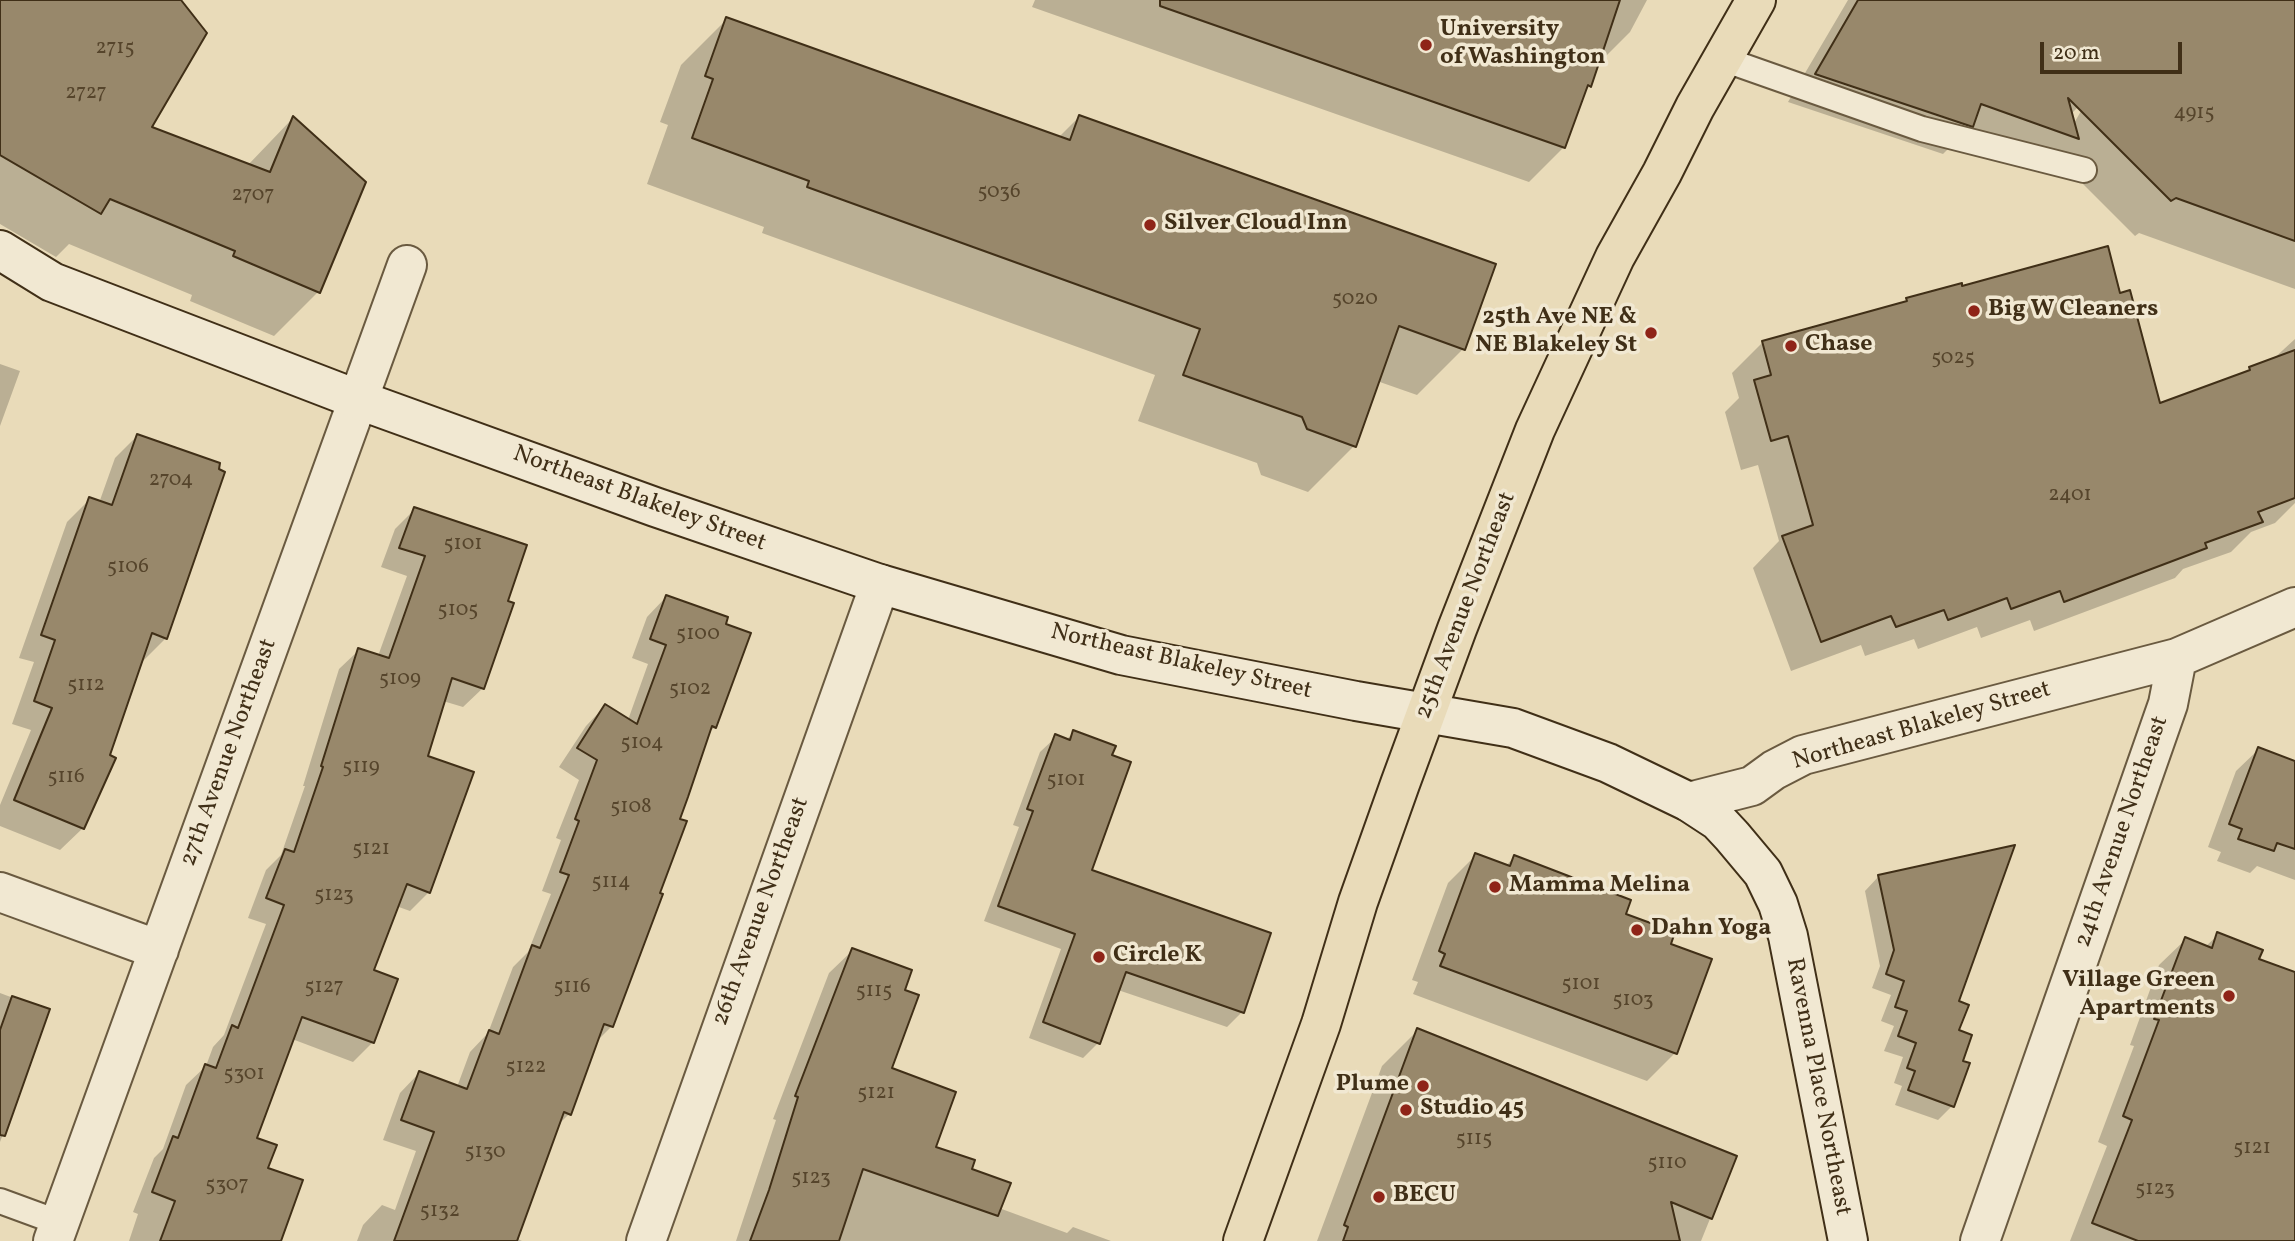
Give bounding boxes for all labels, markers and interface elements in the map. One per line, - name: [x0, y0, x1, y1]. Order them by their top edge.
- place label: University of Washington: [1440, 17, 1606, 73]
- scale bar: [2043, 28, 2185, 72]
- house number: 2715: [95, 36, 135, 62]
- marker: University of Washington: [1418, 37, 1434, 53]
- text: 20 m: [2053, 39, 2099, 68]
- house number: 2727: [65, 81, 107, 107]
- house number: 4915: [2173, 101, 2215, 127]
- house number: 5036: [977, 180, 1021, 206]
- house number: 2707: [232, 183, 274, 209]
- place label: Silver Cloud Inn: [1164, 211, 1348, 239]
- marker: Silver Cloud Inn: [1142, 217, 1158, 233]
- house number: 5020: [1332, 287, 1378, 313]
- place label: Big W Cleaners: [1988, 297, 2158, 325]
- marker: Big W Cleaners: [1966, 303, 1982, 319]
- place label: 25th Ave NE & NE Blakeley St: [1475, 305, 1637, 361]
- marker: 25th Ave NE & NE Blakeley St: [1643, 325, 1659, 341]
- place label: Chase: [1805, 332, 1873, 360]
- marker: Chase: [1783, 338, 1799, 354]
- house number: 5025: [1931, 346, 1975, 372]
- street label: Northeast Blakeley Street: [508, 441, 770, 559]
- house number: 2704: [149, 468, 193, 494]
- house number: 2401: [2048, 483, 2092, 509]
- street label: 25th Avenue Northeast: [1410, 489, 1524, 723]
- house number: 5101: [443, 532, 483, 558]
- house number: 5106: [107, 555, 149, 581]
- house number: 5105: [438, 598, 478, 624]
- street label: Northeast Blakeley Street: [1048, 619, 1314, 707]
- house number: 5100: [676, 622, 720, 648]
- street label: 27th Avenue Northeast: [175, 635, 285, 871]
- house number: 5109: [379, 667, 421, 693]
- house number: 5112: [67, 673, 105, 699]
- street label: Northeast Blakeley Street: [1790, 676, 2054, 778]
- house number: 5102: [669, 677, 711, 703]
- street label: 24th Avenue Northeast: [2070, 713, 2176, 951]
- house number: 5104: [621, 731, 663, 757]
- house number: 5119: [342, 755, 380, 781]
- house number: 5116: [47, 765, 85, 791]
- house number: 5101: [1046, 768, 1086, 794]
- street label: 26th Avenue Northeast: [707, 794, 817, 1030]
- house number: 5108: [610, 795, 652, 821]
- house number: 5121: [352, 837, 390, 863]
- house number: 5114: [592, 870, 630, 896]
- place label: Mamma Melina: [1509, 873, 1690, 901]
- marker: Mamma Melina: [1487, 879, 1503, 895]
- house number: 5123: [314, 883, 354, 909]
- place label: Dahn Yoga: [1651, 916, 1771, 944]
- marker: Dahn Yoga: [1629, 922, 1645, 938]
- place label: Circle K: [1113, 943, 1202, 971]
- marker: Circle K: [1091, 949, 1107, 965]
- street label: Ravenna Place Northeast: [1778, 956, 1856, 1218]
- place label: Village Green Apartments: [2062, 968, 2215, 1024]
- house number: 5101: [1561, 972, 1601, 998]
- house number: 5127: [304, 975, 344, 1001]
- house number: 5116: [553, 975, 591, 1001]
- house number: 5115: [856, 979, 892, 1005]
- house number: 5103: [1612, 988, 1654, 1014]
- marker: Village Green Apartments: [2221, 988, 2237, 1004]
- house number: 5122: [506, 1055, 546, 1081]
- house number: 5301: [223, 1062, 265, 1088]
- place label: Plume: [1336, 1072, 1409, 1100]
- marker: Plume: [1415, 1078, 1431, 1094]
- house number: 5121: [857, 1081, 895, 1107]
- place label: Studio 45: [1420, 1096, 1524, 1124]
- marker: Studio 45: [1398, 1102, 1414, 1118]
- house number: 5115: [1456, 1127, 1492, 1153]
- house number: 5121: [2233, 1136, 2271, 1162]
- house number: 5130: [464, 1140, 506, 1166]
- house number: 5110: [1647, 1151, 1687, 1177]
- house number: 5123: [791, 1166, 831, 1192]
- house number: 5307: [205, 1173, 249, 1199]
- house number: 5123: [2135, 1177, 2175, 1203]
- place label: BECU: [1393, 1183, 1456, 1211]
- marker: BECU: [1371, 1189, 1387, 1205]
- house number: 5132: [420, 1199, 460, 1225]

